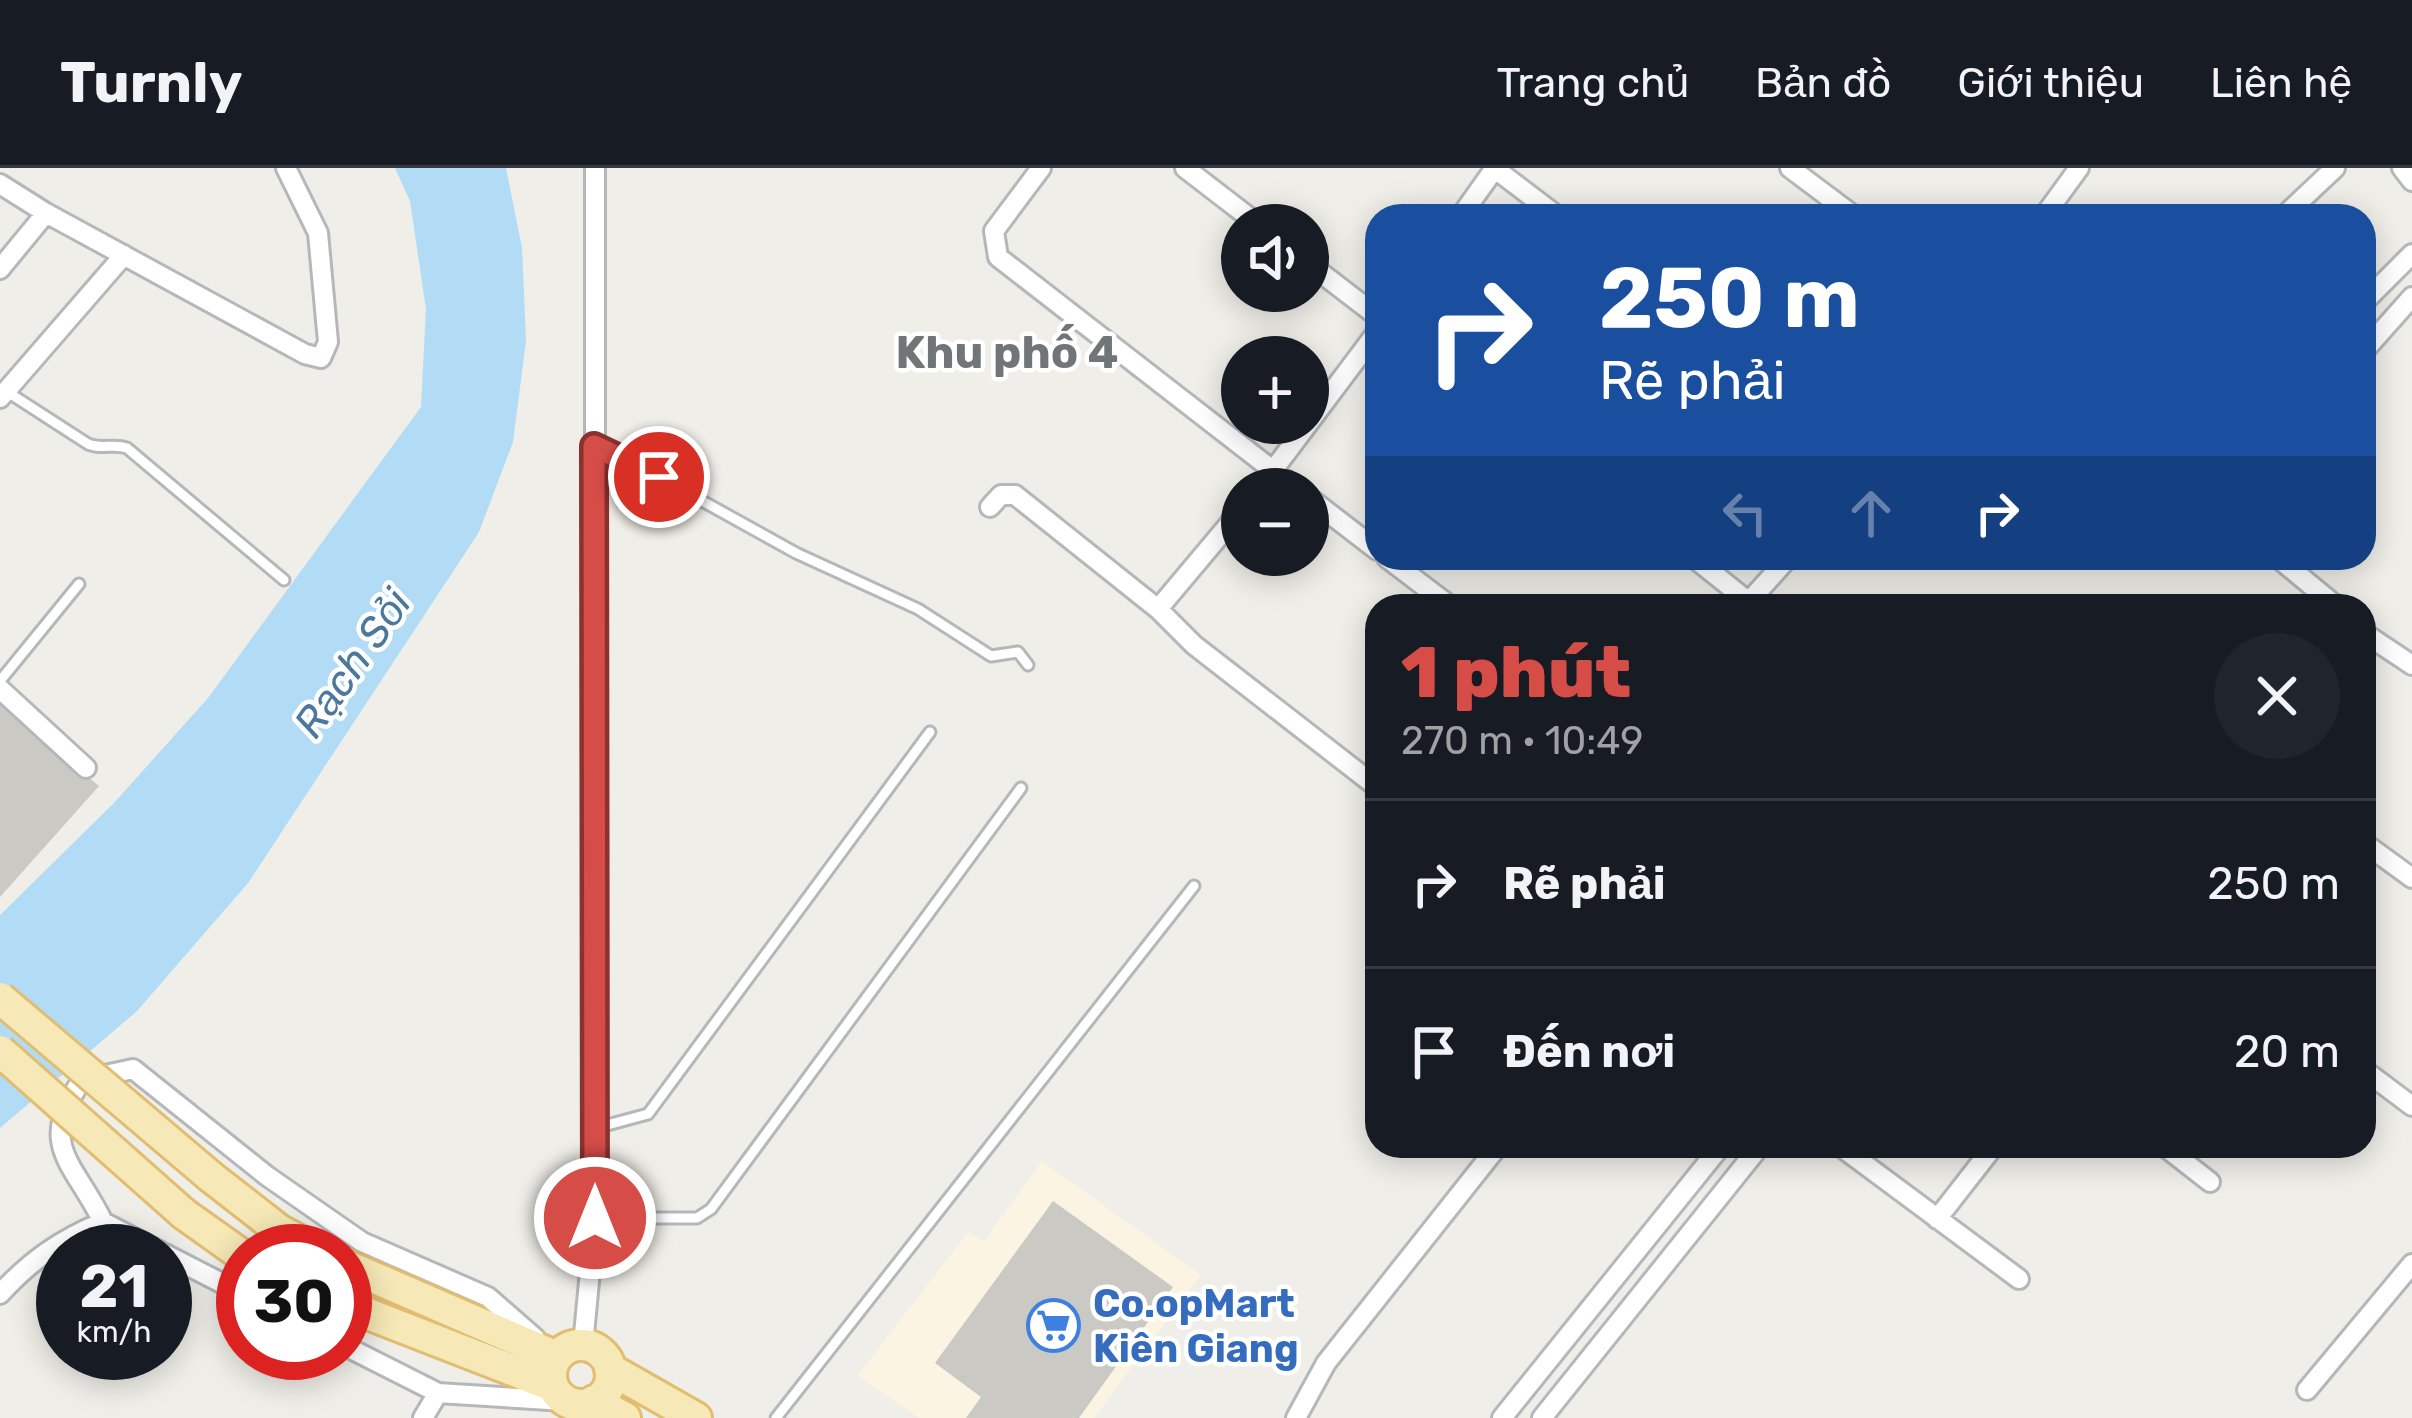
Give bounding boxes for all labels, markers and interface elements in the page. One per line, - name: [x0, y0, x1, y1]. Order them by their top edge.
- text: Turnly: [60, 49, 243, 116]
- text: Trang chủ: [1496, 58, 1689, 108]
- text: Bản đồ: [1755, 58, 1891, 108]
- text: Giới thiệu: [1957, 58, 2144, 108]
- text: Liên hệ: [2210, 58, 2352, 108]
- map controls: [1221, 204, 1329, 576]
- button: sound: [1221, 204, 1329, 312]
- text: 250 m: [1599, 248, 1860, 348]
- icon: right: [1401, 252, 1557, 408]
- district label: Khu phố 4: [896, 324, 1118, 379]
- button: +: [1221, 336, 1329, 444]
- text: Rẽ phải: [1599, 349, 1786, 413]
- pin: [608, 426, 710, 528]
- icon: arrive: [626, 444, 692, 510]
- button: −: [1221, 468, 1329, 576]
- icon: left: [1712, 480, 1778, 546]
- icon: ahead: [1838, 480, 1904, 546]
- icon: right: [1964, 480, 2030, 546]
- water label: Rạch Sỏi: [284, 578, 423, 747]
- text: 1 phút: [1401, 630, 1631, 715]
- button: close: [2214, 633, 2340, 759]
- text: 270 m · 10:49: [1401, 718, 1643, 764]
- icon: right: [1401, 851, 1467, 917]
- text: Rẽ phải: [1503, 857, 1666, 910]
- text: 250 m: [2207, 857, 2340, 910]
- icon: arrive: [1401, 1019, 1467, 1085]
- text: Đến nơi: [1503, 1025, 1675, 1078]
- text: 20 m: [2234, 1025, 2340, 1078]
- position arrow: [532, 1155, 658, 1281]
- speed limit sign: 30: [216, 1224, 372, 1380]
- text: 21: [80, 1251, 148, 1322]
- place label: Co.opMart Kiên Giang: [1093, 1281, 1299, 1372]
- supermarket icon: Co.opMart Kiên Giang: [1026, 1297, 1082, 1353]
- text: km/h: [77, 1314, 151, 1350]

